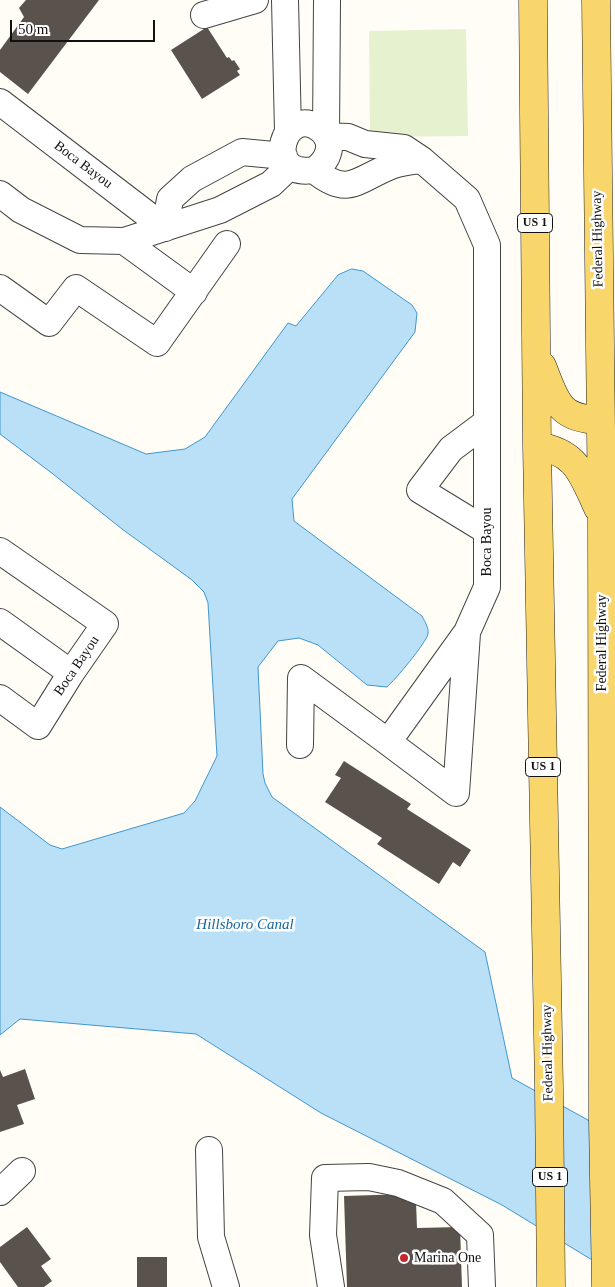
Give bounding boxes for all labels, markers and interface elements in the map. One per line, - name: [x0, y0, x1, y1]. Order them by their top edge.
- scale bar: [12, 10, 158, 42]
- text: 50 m: [18, 21, 48, 37]
- street label: Boca Bayou: [50, 138, 116, 192]
- street label: Federal Highway: [589, 190, 607, 288]
- road number: US 1: [518, 214, 552, 232]
- street label: Boca Bayou: [479, 508, 495, 576]
- street label: Federal Highway: [594, 595, 610, 691]
- street label: Boca Bayou: [51, 633, 103, 699]
- road number: US 1: [526, 758, 560, 776]
- water label: Hillsboro Canal: [196, 916, 294, 934]
- street label: Federal Highway: [539, 1004, 557, 1102]
- road number: US 1: [532, 1168, 568, 1186]
- place label: Marina One: [414, 1250, 481, 1266]
- marker: Marina One: [398, 1252, 410, 1264]

